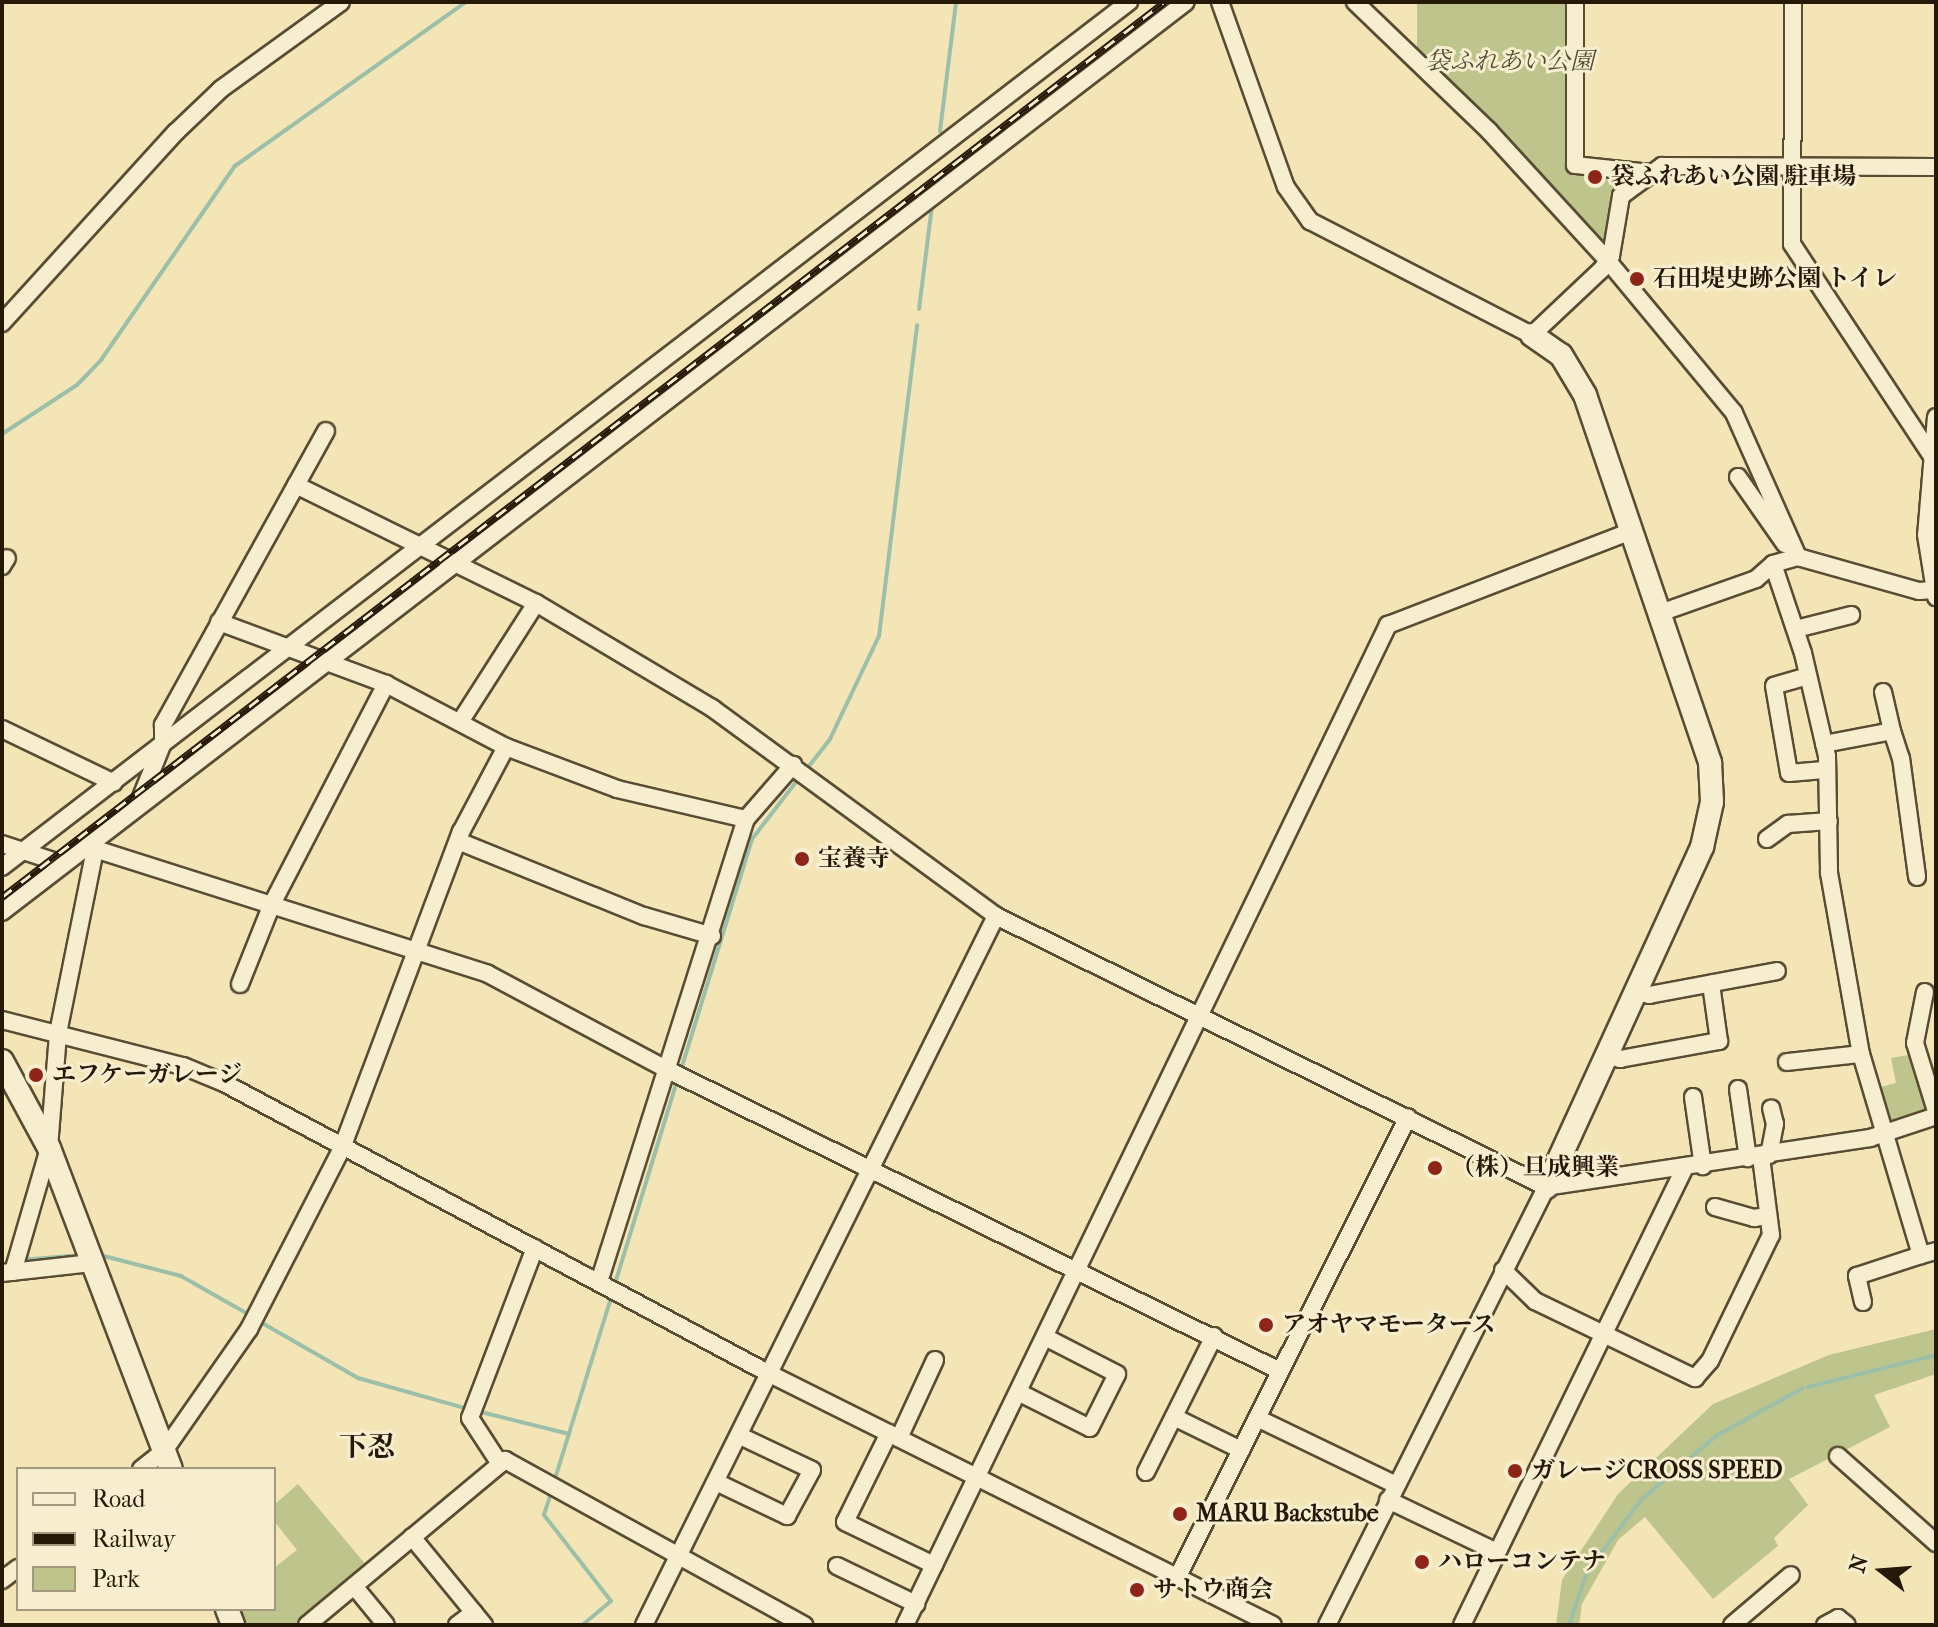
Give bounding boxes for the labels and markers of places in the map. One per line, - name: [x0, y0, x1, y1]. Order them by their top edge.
- place label: 袋ふれあい公園 駐車場: [1611, 163, 1856, 191]
- marker: 袋ふれあい公園 駐車場: [1586, 168, 1604, 186]
- place label: 石田堤史跡公園 トイレ: [1653, 265, 1898, 293]
- marker: 石田堤史跡公園 トイレ: [1628, 270, 1646, 288]
- place label: 宝養寺: [818, 845, 890, 873]
- marker: 宝養寺: [793, 850, 811, 868]
- place label: エフケーガレージ: [52, 1061, 244, 1089]
- marker: エフケーガレージ: [27, 1066, 45, 1084]
- place label: （株）旦成興業: [1451, 1154, 1619, 1182]
- marker: （株）旦成興業: [1426, 1159, 1444, 1177]
- place label: アオヤマモータース: [1282, 1311, 1497, 1339]
- marker: アオヤマモータース: [1257, 1316, 1275, 1334]
- place label: ガレージCROSS SPEED: [1531, 1457, 1783, 1485]
- marker: ガレージCROSS SPEED: [1506, 1462, 1524, 1480]
- place label: MARU Backstube: [1196, 1500, 1379, 1528]
- marker: MARU Backstube: [1171, 1505, 1189, 1523]
- place label: ハローコンテナ: [1438, 1548, 1606, 1576]
- marker: ハローコンテナ: [1413, 1553, 1431, 1571]
- place label: サトウ商会: [1153, 1576, 1273, 1604]
- marker: サトウ商会: [1128, 1581, 1146, 1599]

